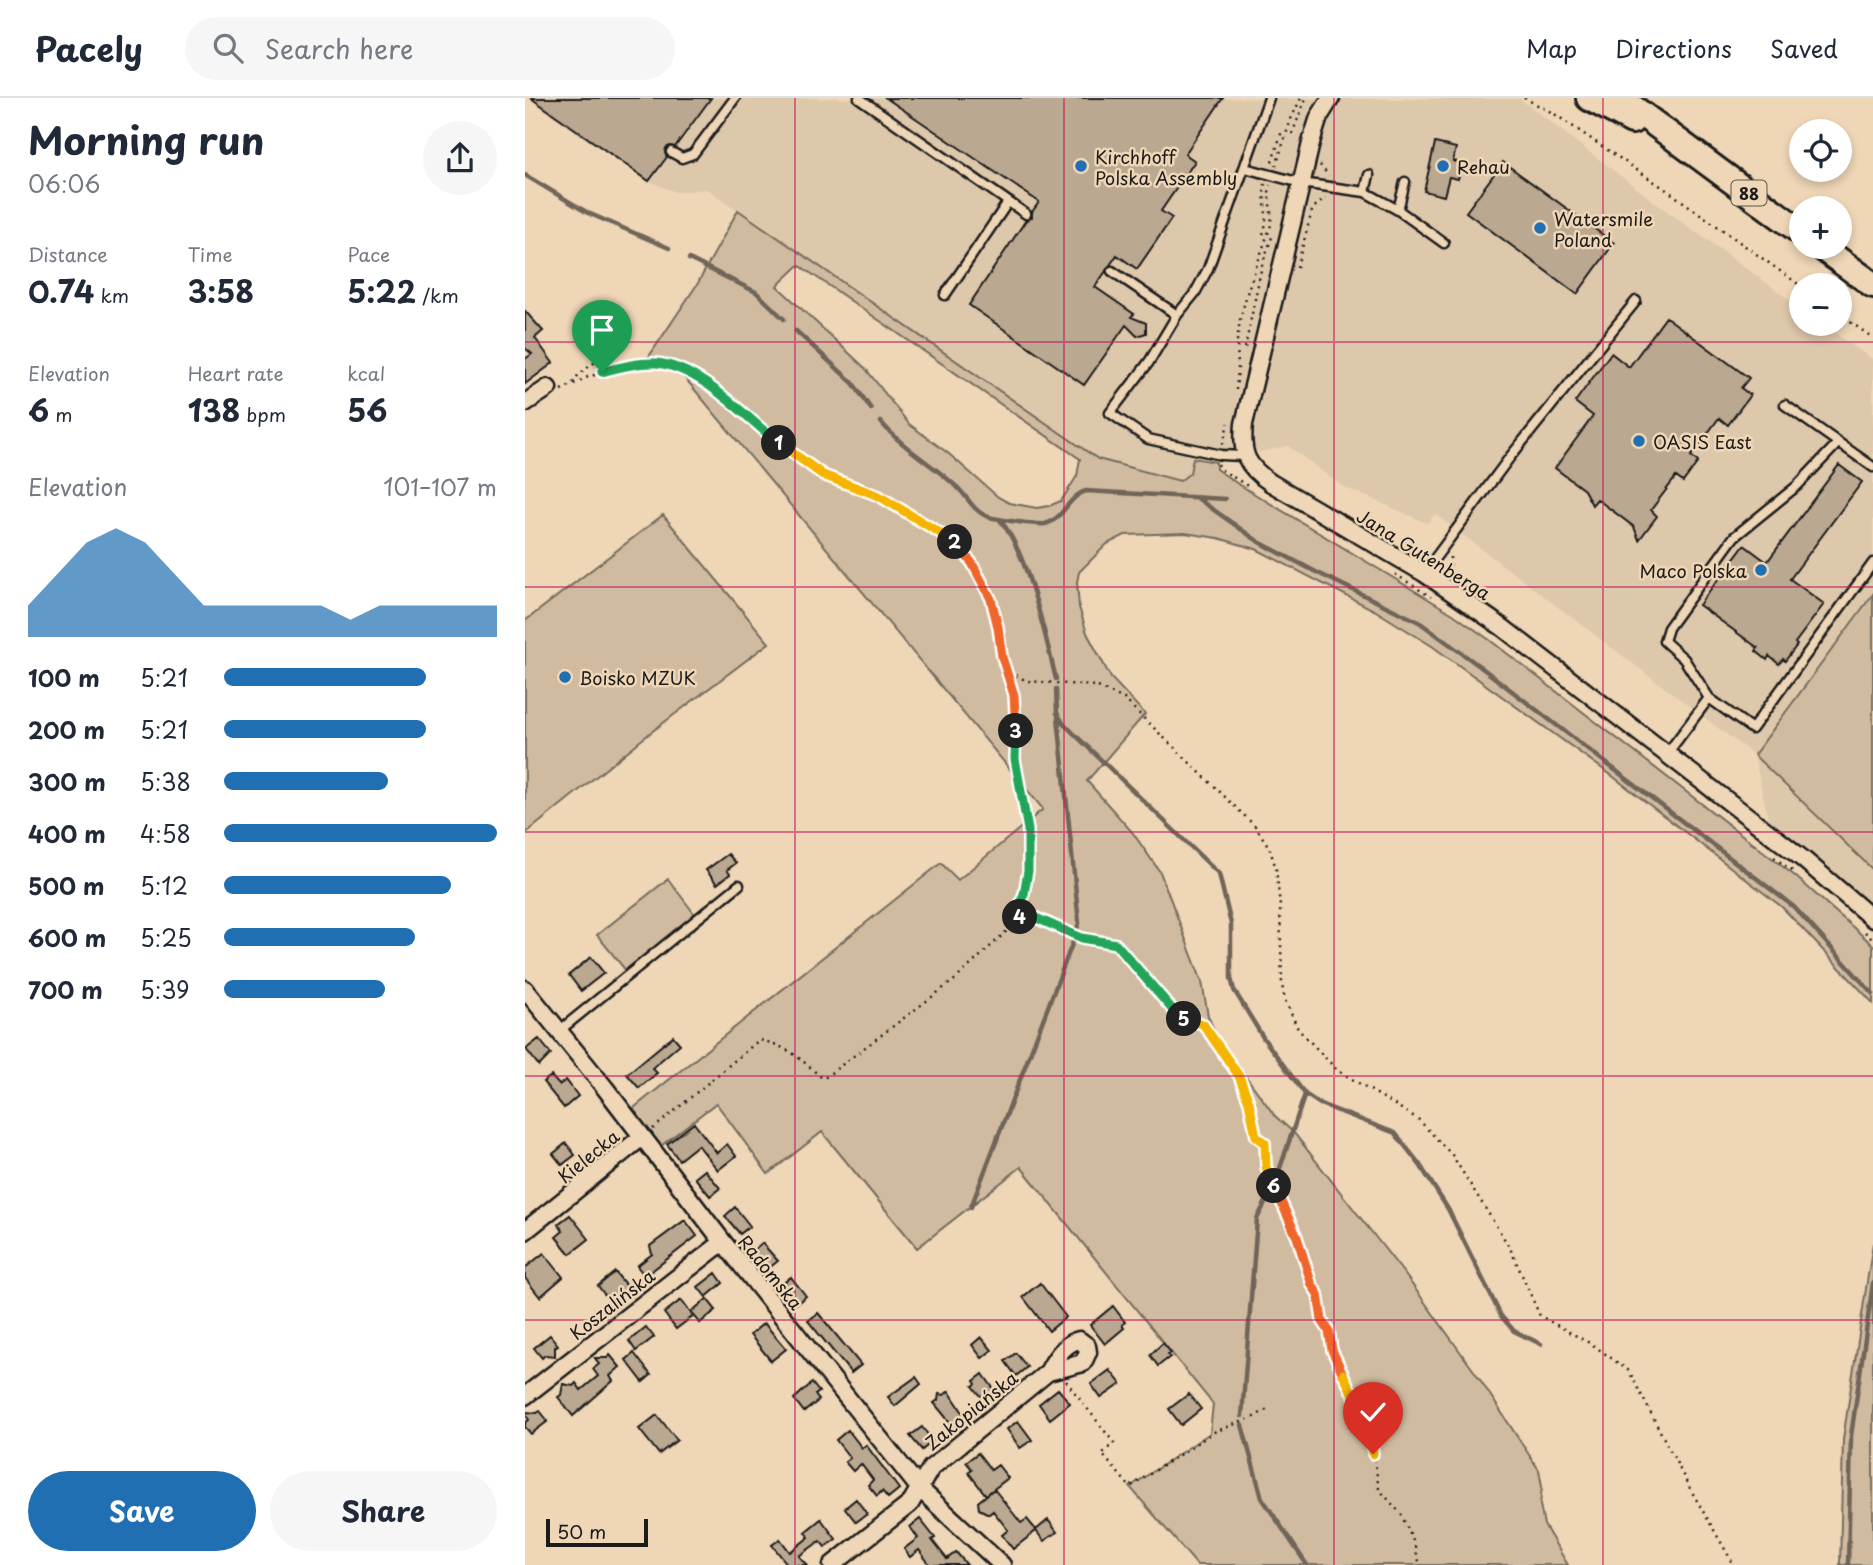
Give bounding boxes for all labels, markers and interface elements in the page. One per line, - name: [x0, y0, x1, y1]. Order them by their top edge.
- search box: [185, 17, 675, 80]
- text: Pacely: [35, 23, 143, 73]
- icon: search: [209, 29, 247, 67]
- text: Search here: [265, 29, 413, 68]
- text: Map: [1526, 30, 1577, 66]
- text: Directions: [1615, 30, 1732, 66]
- text: Saved: [1770, 30, 1838, 66]
- text: Morning run: [28, 111, 264, 168]
- map controls: [1789, 119, 1852, 336]
- button: locate: [1789, 119, 1852, 182]
- button: share: [423, 121, 497, 195]
- place label: Kirchhoff Polska Assembly: [1095, 143, 1237, 191]
- place label: Rehau: [1457, 153, 1510, 180]
- marker: Kirchhoff Polska Assembly: [1073, 158, 1089, 174]
- marker: Rehau: [1435, 158, 1451, 174]
- text: 06:06: [28, 166, 100, 201]
- road number: 88: [1731, 180, 1767, 206]
- button: +: [1789, 196, 1852, 259]
- place label: Watersmile Poland: [1554, 205, 1653, 253]
- marker: Watersmile Poland: [1532, 220, 1548, 236]
- text: Distance: [28, 240, 108, 268]
- text: Time: [188, 240, 233, 268]
- text: Pace: [347, 240, 390, 268]
- text: 0.74: [28, 268, 94, 313]
- text: 3:58: [188, 268, 254, 313]
- text: 5:22: [347, 268, 416, 313]
- button: −: [1789, 273, 1852, 336]
- text: km: [94, 281, 129, 309]
- text: /km: [416, 281, 459, 309]
- pin: [572, 300, 632, 372]
- icon: arrive: [583, 311, 621, 349]
- text: Elevation: [28, 359, 110, 387]
- text: Heart rate: [188, 359, 284, 387]
- text: kcal: [347, 359, 385, 387]
- text: 6: [28, 387, 49, 432]
- text: 138: [188, 387, 240, 432]
- text: 56: [347, 387, 387, 432]
- text: m: [49, 400, 73, 428]
- text: bpm: [240, 400, 286, 428]
- pin: 1: [761, 426, 797, 460]
- text: 1: [774, 428, 783, 456]
- place label: OASIS East: [1653, 428, 1752, 455]
- marker: OASIS East: [1631, 433, 1647, 449]
- text: Elevation: [28, 469, 127, 504]
- text: 101–107 m: [383, 469, 497, 504]
- street label: Jana Gutenberga: [1352, 502, 1497, 606]
- pin: 2: [937, 524, 973, 560]
- text: 2: [948, 527, 961, 555]
- place label: Maco Polska: [1640, 557, 1748, 584]
- marker: Maco Polska: [1753, 562, 1769, 578]
- text: 100 m: [28, 660, 100, 695]
- text: 5:21: [140, 660, 188, 695]
- place label: Boisko MZUK: [579, 664, 696, 691]
- marker: Boisko MZUK: [557, 669, 573, 685]
- text: 200 m: [28, 712, 105, 747]
- text: 5:21: [140, 712, 188, 747]
- pin: 3: [999, 714, 1033, 748]
- text: 3: [1009, 716, 1022, 744]
- text: 300 m: [28, 764, 106, 799]
- text: 5:38: [140, 764, 191, 799]
- text: 400 m: [28, 816, 106, 851]
- text: 4:58: [140, 816, 191, 851]
- text: 500 m: [28, 868, 105, 903]
- text: 5:12: [140, 868, 188, 903]
- pin: 4: [1002, 900, 1037, 934]
- text: 4: [1013, 902, 1026, 930]
- text: 600 m: [28, 920, 106, 955]
- text: 5:25: [140, 920, 192, 955]
- text: 700 m: [28, 972, 103, 1007]
- text: 5:39: [140, 972, 190, 1007]
- pin: 5: [1167, 1002, 1201, 1037]
- text: 5: [1177, 1004, 1190, 1032]
- street label: Kielecka: [551, 1122, 625, 1189]
- pin: 6: [1257, 1168, 1291, 1204]
- text: 6: [1267, 1171, 1280, 1199]
- street label: Radomska: [732, 1229, 810, 1316]
- street label: Koszalińska: [564, 1262, 661, 1346]
- street label: Zakopiańska: [919, 1364, 1024, 1456]
- pin: [1343, 1382, 1403, 1454]
- icon: check: [1354, 1393, 1392, 1431]
- button: Save: [28, 1471, 256, 1551]
- button: Share: [270, 1471, 497, 1551]
- scale bar: [546, 1516, 647, 1548]
- text: 50 m: [557, 1517, 606, 1545]

